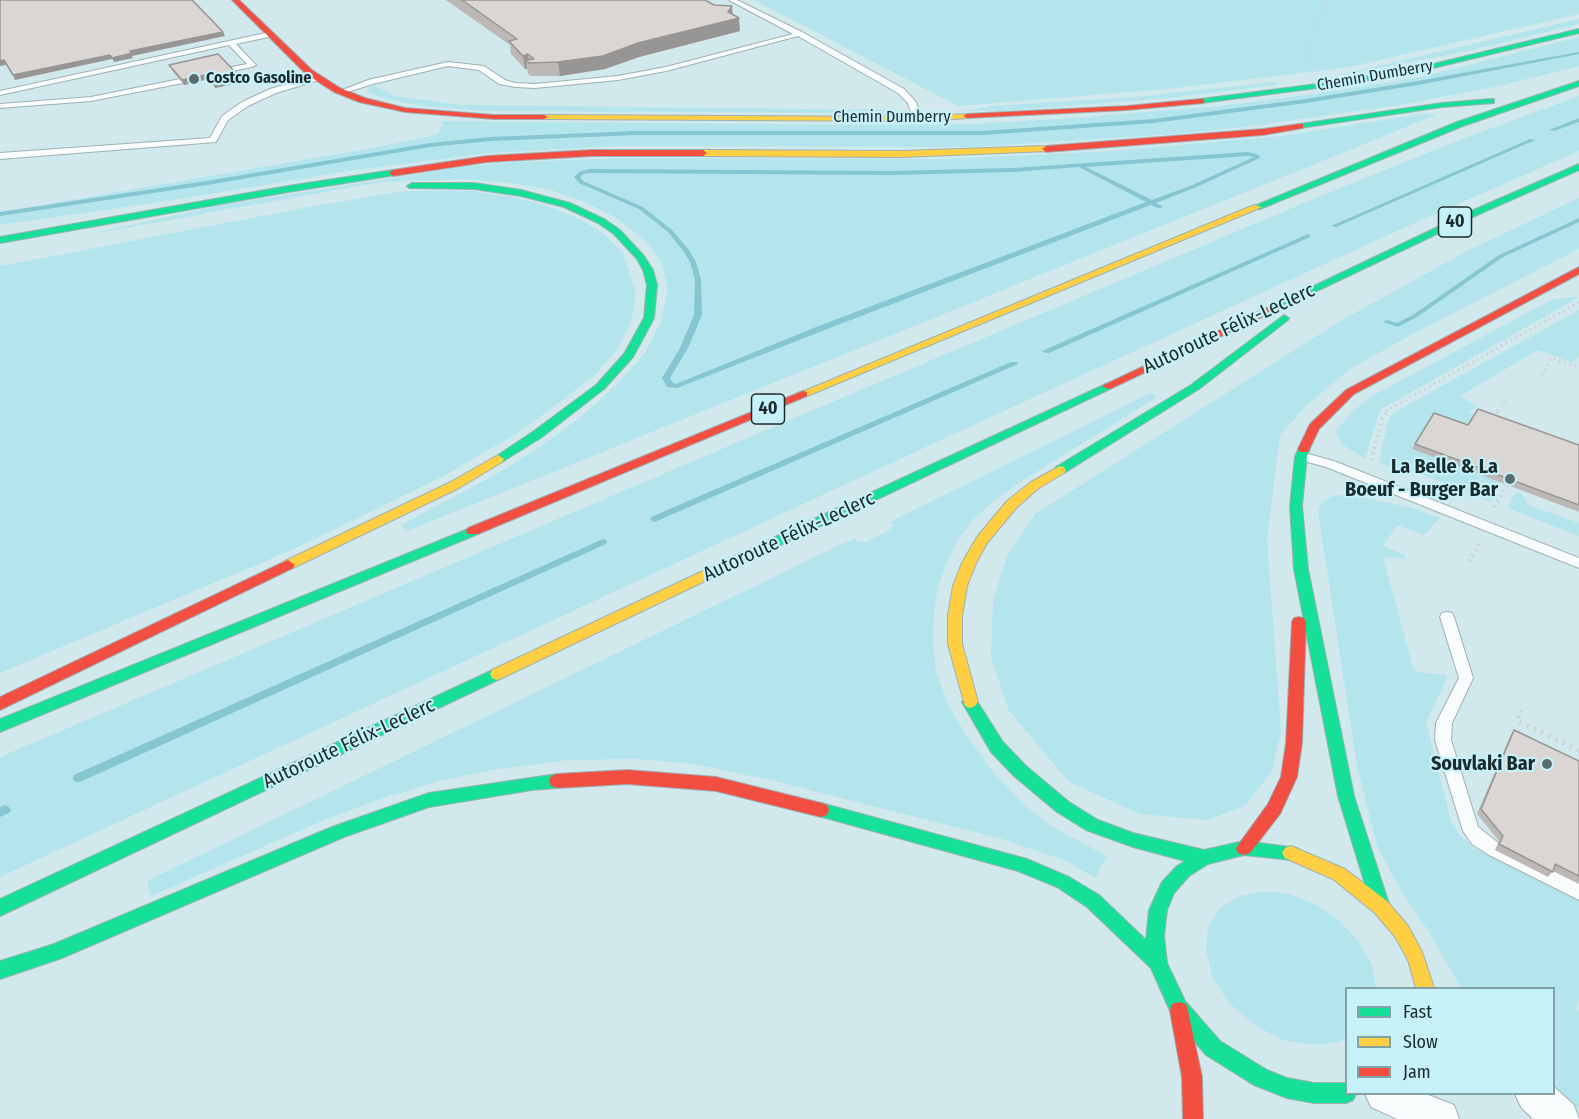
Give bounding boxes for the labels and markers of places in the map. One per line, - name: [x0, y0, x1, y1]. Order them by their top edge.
- place label: Costco Gasoline: [206, 69, 311, 89]
- marker: Costco Gasoline: [187, 72, 201, 86]
- place label: La Belle & La Boeuf - Burger Bar: [1345, 455, 1498, 502]
- marker: La Belle & La Boeuf - Burger Bar: [1503, 472, 1517, 486]
- place label: Souvlaki Bar: [1431, 752, 1535, 776]
- marker: Souvlaki Bar: [1540, 757, 1554, 771]

